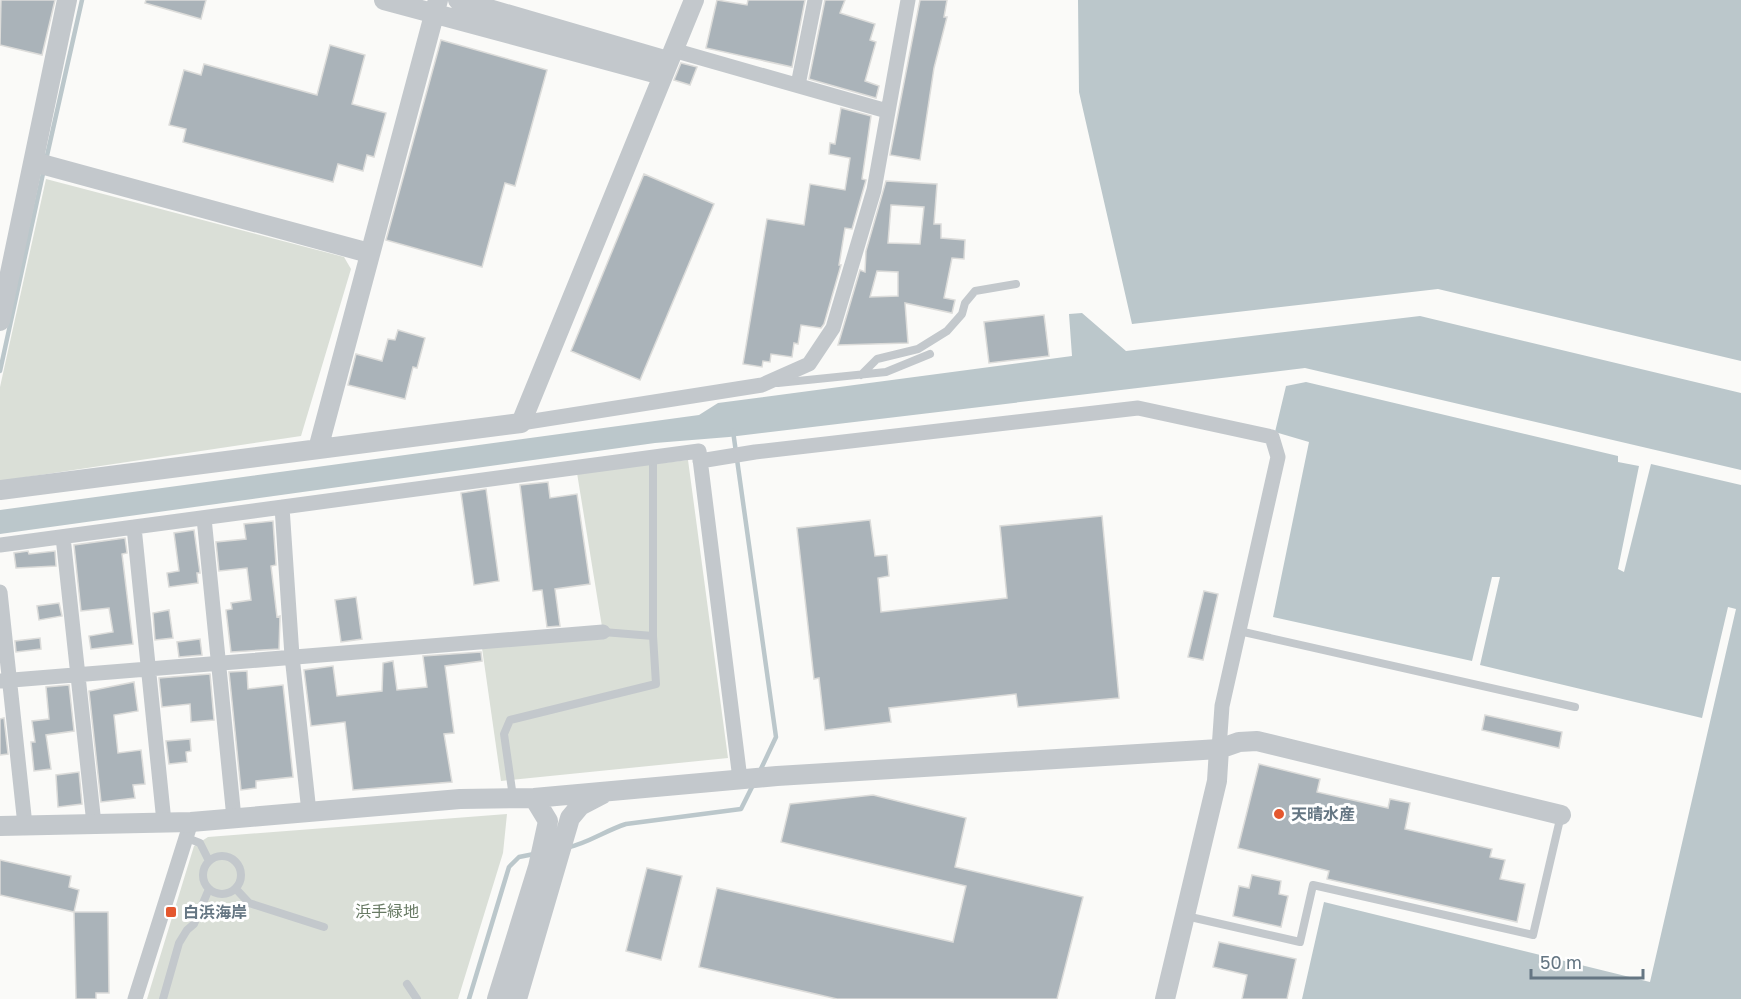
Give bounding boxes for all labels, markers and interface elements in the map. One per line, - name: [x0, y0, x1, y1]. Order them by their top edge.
- place label: 天晴水産: [1291, 804, 1355, 824]
- marker: 天晴水産: [1272, 807, 1286, 821]
- park label: 浜手緑地: [355, 901, 419, 921]
- place label: 白浜海岸: [183, 902, 247, 922]
- marker: 白浜海岸: [164, 905, 178, 919]
- scale bar: [1531, 942, 1644, 980]
- text: 50 m: [1540, 951, 1582, 973]

